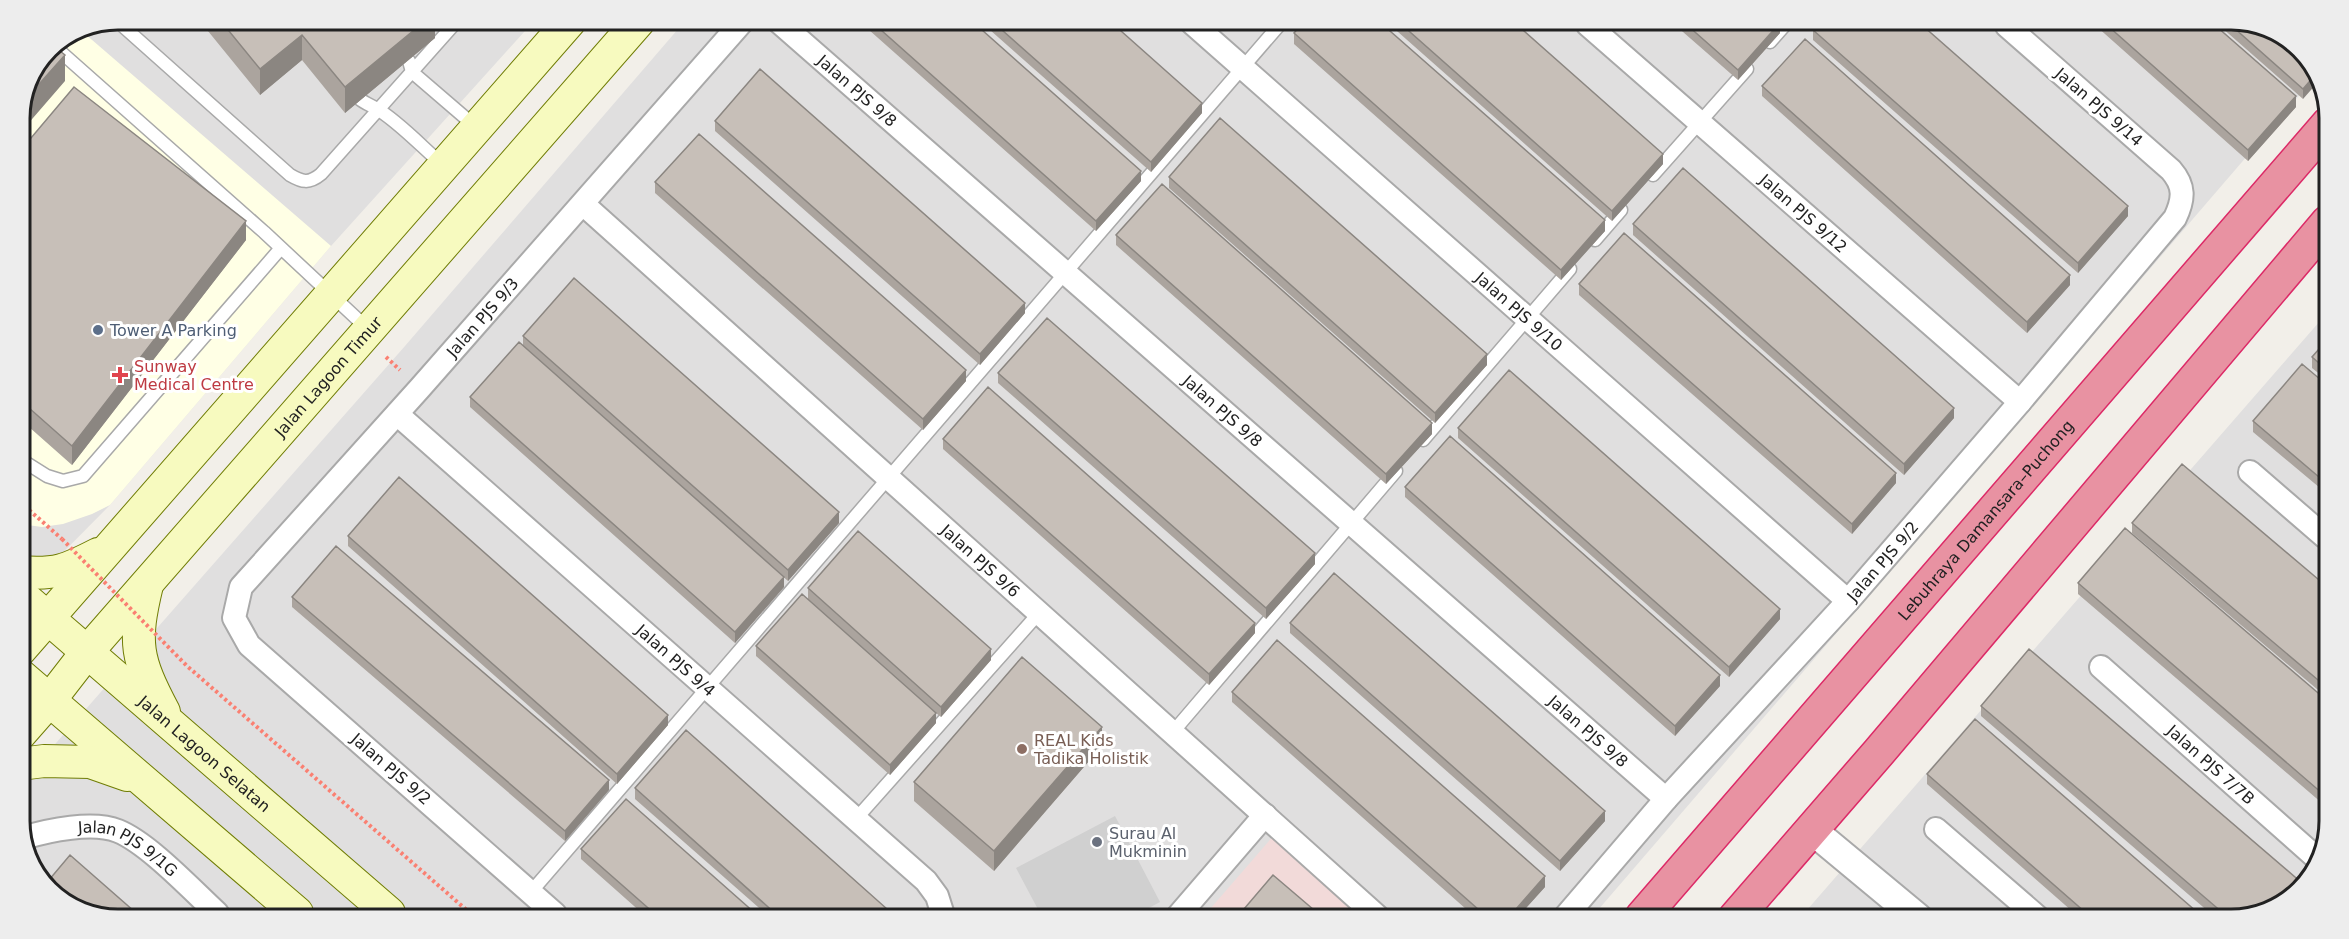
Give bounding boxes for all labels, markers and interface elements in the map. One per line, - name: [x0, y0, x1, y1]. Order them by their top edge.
- street label: Jalan PJS 9/8: [813, 50, 901, 130]
- street label: Jalan PJS 9/14: [2051, 63, 2147, 150]
- street label: Jalan PJS 9/12: [1755, 169, 1851, 256]
- street label: Jalan PJS 9/10: [1471, 267, 1567, 355]
- street label: Jalan PJS 9/3: [442, 274, 522, 362]
- street label: Jalan Lagoon Timur: [270, 312, 386, 441]
- place label: Tower A Parking: [109, 321, 237, 340]
- marker: Tower A Parking: [91, 323, 105, 337]
- place label: Sunway Medical Centre: [134, 357, 254, 394]
- marker: Sunway Medical Centre: [111, 366, 129, 384]
- street label: Jalan PJS 9/8: [1178, 370, 1266, 451]
- street label: Lebuhraya Damansara–Puchong: [1894, 416, 2077, 624]
- street label: Jalan PJS 9/2: [1842, 517, 1922, 606]
- street label: Jalan PJS 9/6: [936, 520, 1024, 601]
- street label: Jalan PJS 9/4: [632, 620, 719, 700]
- street label: Jalan PJS 9/8: [1544, 690, 1632, 771]
- street label: Jalan Lagoon Selatan: [134, 691, 274, 816]
- street label: Jalan PJS 7/7B: [2163, 720, 2259, 808]
- street label: Jalan PJS 9/2: [347, 729, 435, 809]
- place label: REAL Kids Tadika Holistik: [1033, 731, 1149, 768]
- marker: REAL Kids Tadika Holistik: [1015, 742, 1029, 756]
- street label: Jalan PJS 9/1G: [76, 817, 182, 880]
- place label: Surau Al Mukminin: [1109, 824, 1187, 861]
- marker: Surau Al Mukminin: [1090, 835, 1104, 849]

